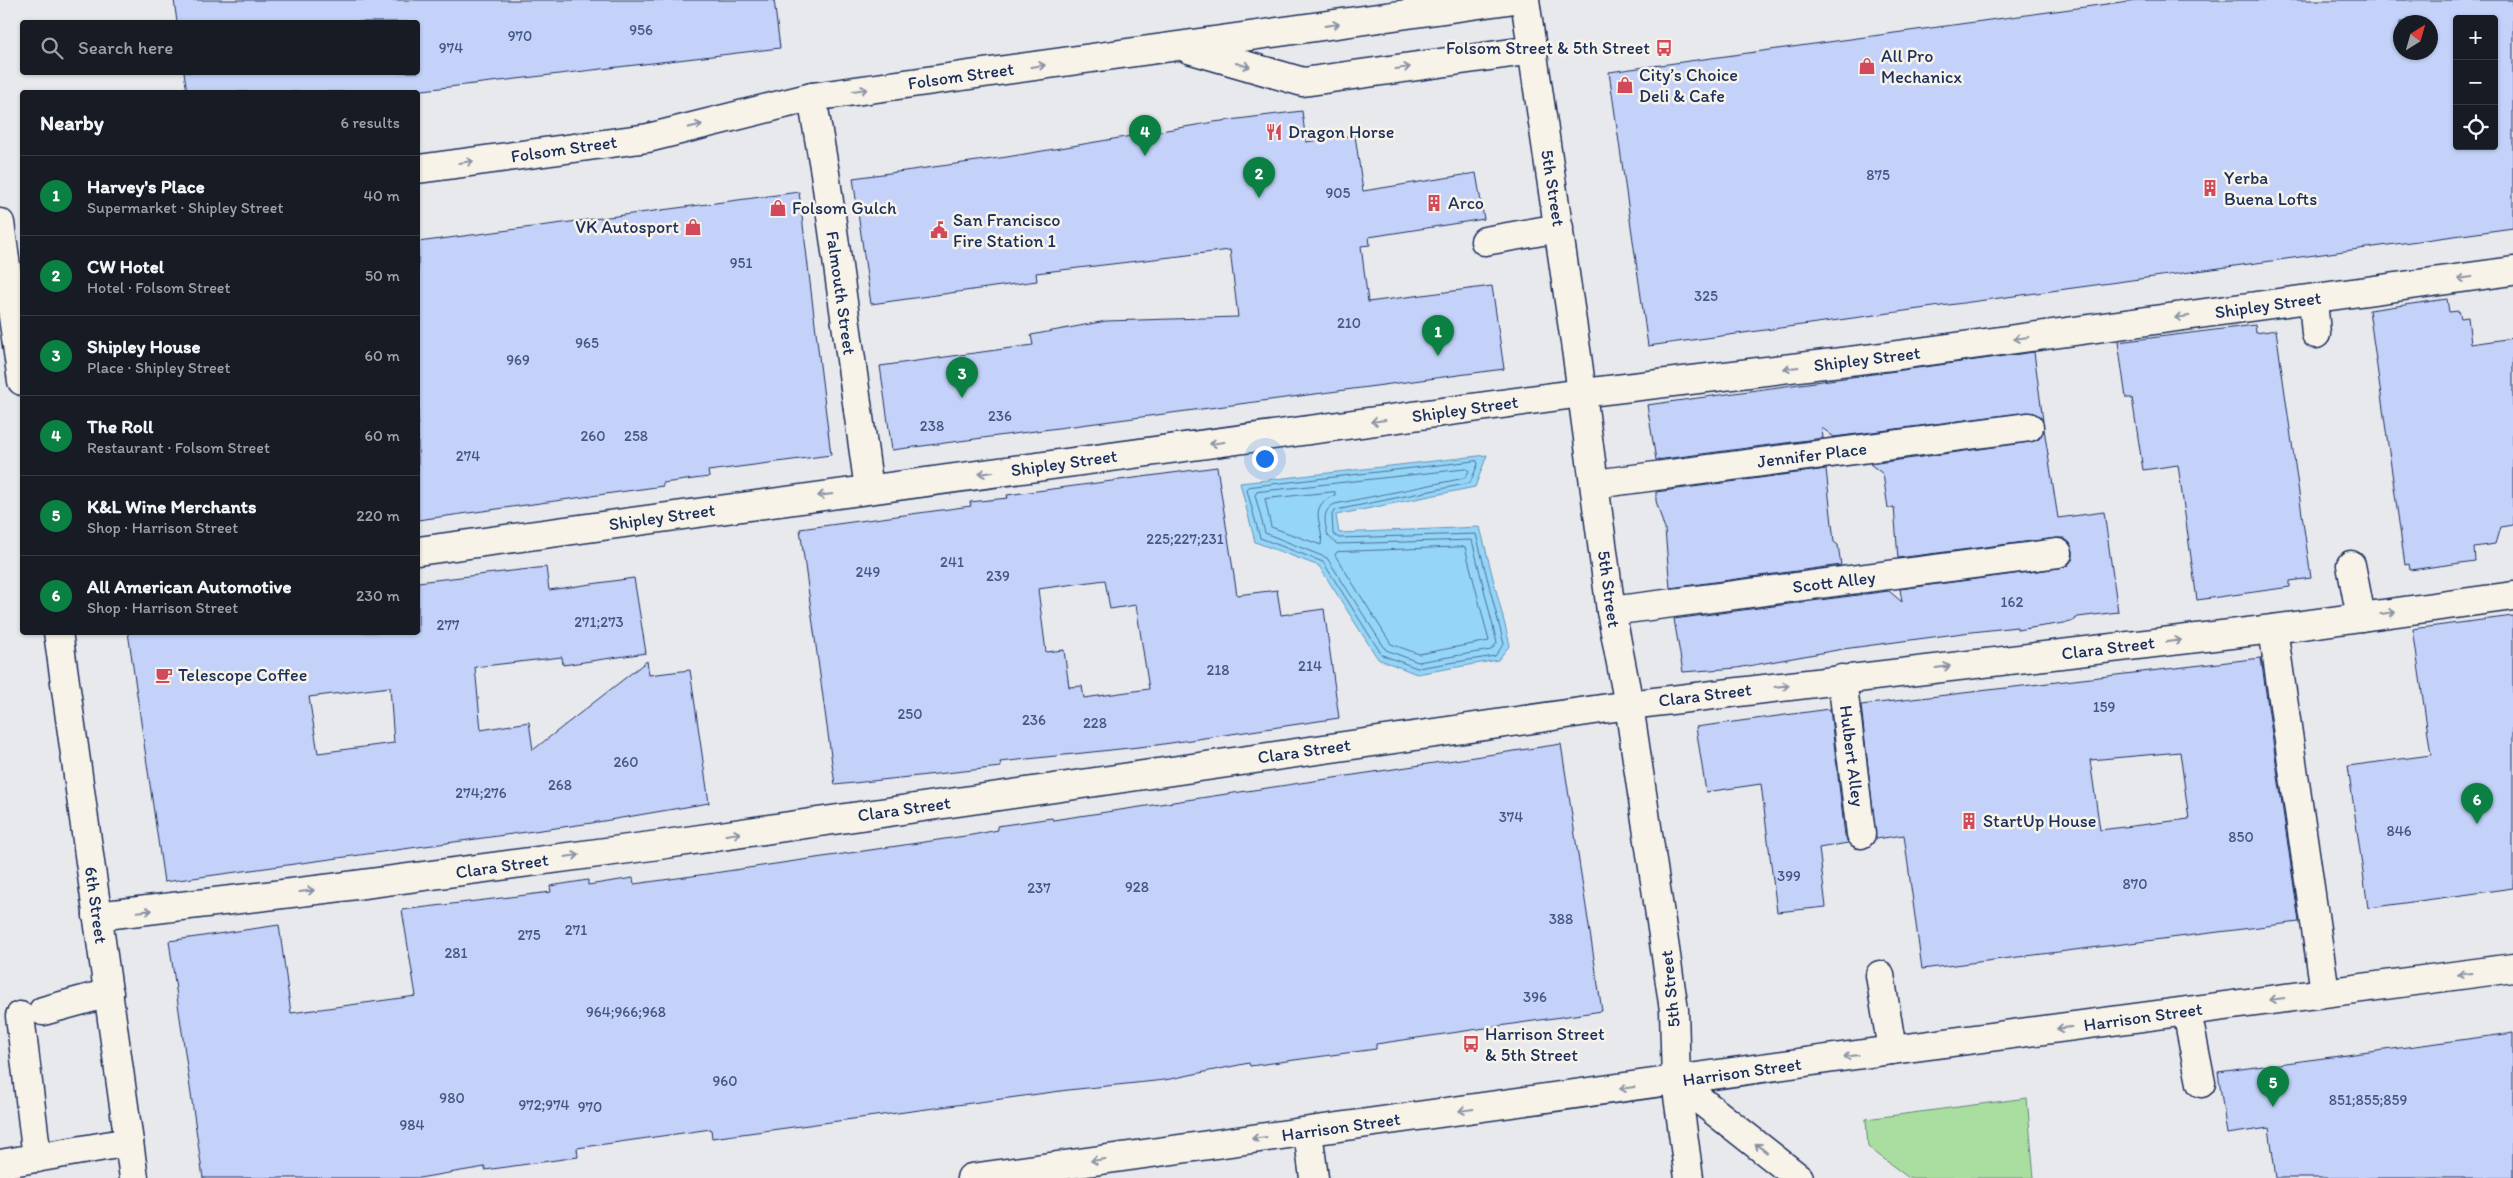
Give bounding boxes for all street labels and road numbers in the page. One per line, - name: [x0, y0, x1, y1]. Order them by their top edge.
- street label: Folsom Street: [906, 58, 1016, 94]
- street label: Folsom Street: [509, 131, 619, 167]
- street label: 5th Street: [1536, 148, 1570, 228]
- street label: Falmouth Street: [821, 230, 861, 357]
- street label: Shipley Street: [2213, 287, 2323, 323]
- street label: Shipley Street: [1812, 342, 1922, 376]
- street label: Shipley Street: [1410, 391, 1520, 427]
- street label: Jennifer Place: [1756, 437, 1868, 473]
- street label: Shipley Street: [1009, 445, 1119, 481]
- street label: Shipley Street: [607, 499, 717, 535]
- street label: 5th Street: [1593, 549, 1625, 629]
- street label: Scott Alley: [1791, 566, 1877, 598]
- street label: Clara Street: [2060, 631, 2156, 665]
- street label: Clara Street: [1657, 678, 1753, 712]
- street label: Hulbert Alley: [1835, 704, 1869, 809]
- street label: Clara Street: [1256, 734, 1352, 768]
- street label: Clara Street: [856, 792, 952, 826]
- street label: Clara Street: [454, 849, 550, 883]
- street label: 6th Street: [80, 865, 112, 945]
- street label: 5th Street: [1655, 949, 1685, 1029]
- street label: Harrison Street: [2082, 998, 2204, 1036]
- street label: Harrison Street: [1681, 1053, 1803, 1091]
- street label: Harrison Street: [1280, 1108, 1402, 1146]

